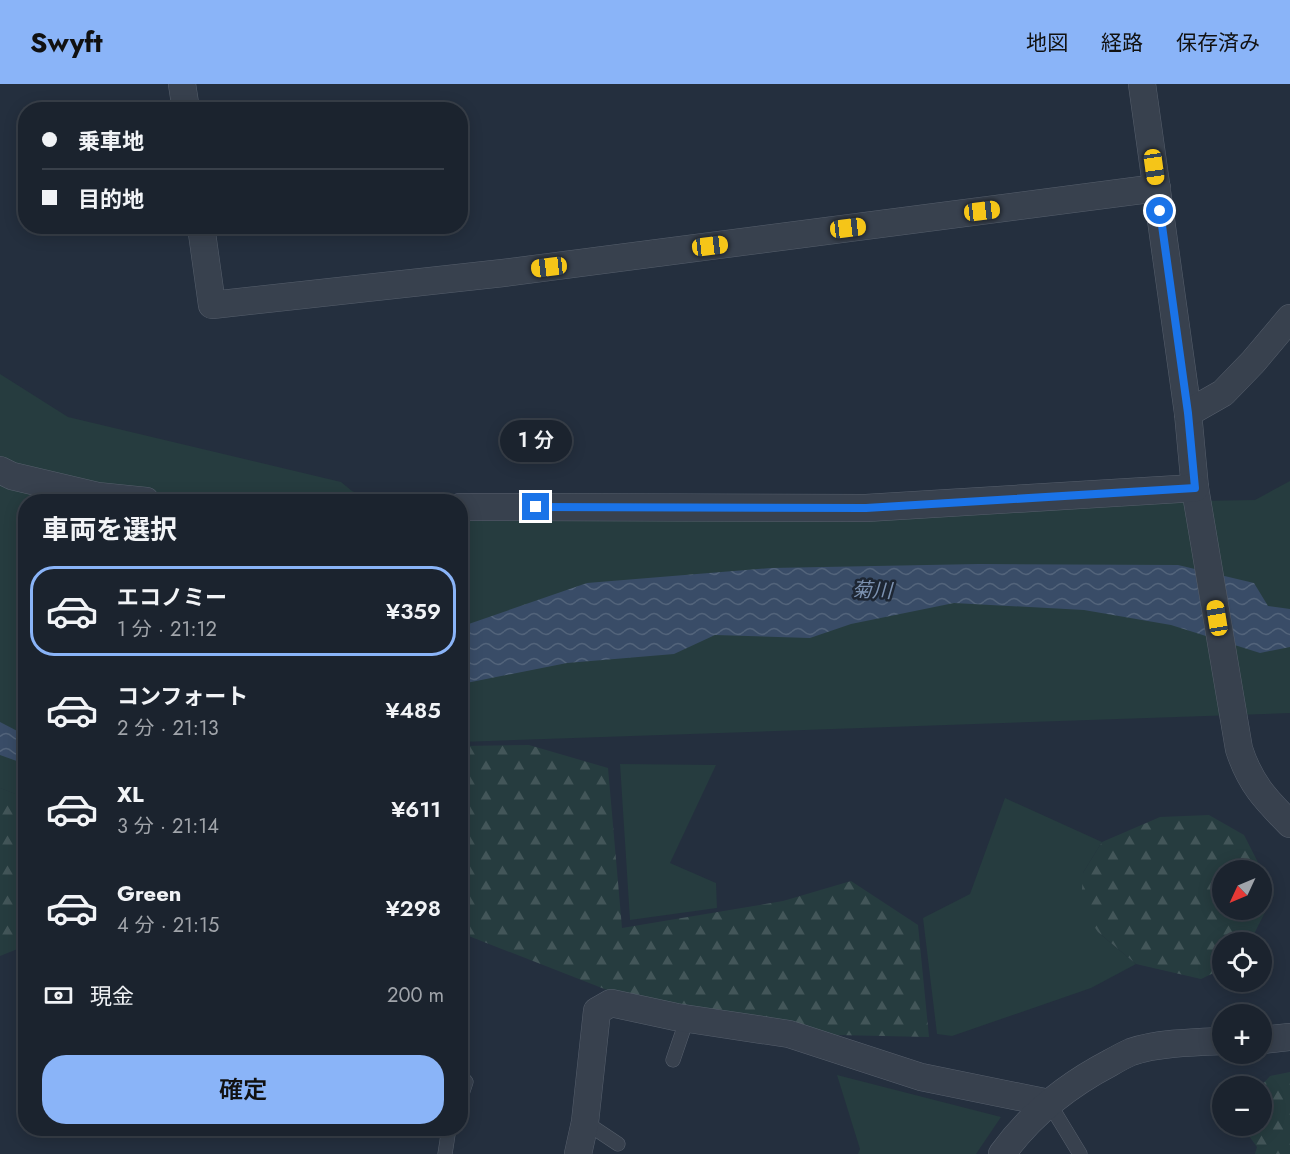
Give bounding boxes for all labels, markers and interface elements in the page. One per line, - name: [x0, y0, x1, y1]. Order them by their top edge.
- text: Swyft: [30, 22, 103, 63]
- text: 地図: [1026, 28, 1068, 58]
- text: 経路: [1101, 28, 1143, 58]
- text: 保存済み: [1176, 28, 1260, 58]
- text: 乗車地: [78, 125, 144, 157]
- car: [1143, 148, 1165, 186]
- text: 目的地: [78, 183, 144, 215]
- route start: [1146, 197, 1173, 224]
- car: [963, 200, 1001, 222]
- car: [829, 217, 867, 239]
- car: [691, 235, 729, 257]
- car: [530, 256, 568, 278]
- callout: 1 分: [500, 420, 572, 462]
- text: 1 分: [518, 426, 554, 455]
- route end: [522, 493, 549, 520]
- text: 車両を選択: [42, 510, 177, 549]
- water label: 菊川: [851, 575, 894, 606]
- text: エコノミー: [117, 581, 227, 613]
- icon: car: [45, 584, 99, 638]
- text: ¥359: [386, 595, 441, 627]
- car: [1205, 599, 1229, 637]
- text: 1 分 · 21:12: [117, 615, 217, 644]
- text: コンフォート: [117, 680, 248, 712]
- icon: car: [45, 683, 99, 737]
- text: ¥485: [385, 694, 441, 726]
- text: 2 分 · 21:13: [117, 714, 219, 743]
- text: XL: [117, 778, 144, 810]
- icon: car: [45, 782, 99, 836]
- text: ¥611: [391, 793, 441, 825]
- text: 3 分 · 21:14: [117, 812, 219, 841]
- north arrow: [1212, 860, 1272, 920]
- map controls: [1212, 860, 1272, 1136]
- text: Green: [117, 877, 181, 909]
- icon: car: [45, 881, 99, 935]
- text: ¥298: [386, 892, 441, 924]
- text: 4 分 · 21:15: [117, 911, 219, 940]
- button: locate: [1212, 932, 1272, 992]
- icon: cash: [42, 979, 75, 1012]
- text: 現金: [90, 980, 134, 1012]
- text: 200 m: [387, 981, 444, 1010]
- button: +: [1212, 1004, 1272, 1064]
- button: 確定: [42, 1055, 444, 1124]
- button: −: [1212, 1076, 1272, 1136]

